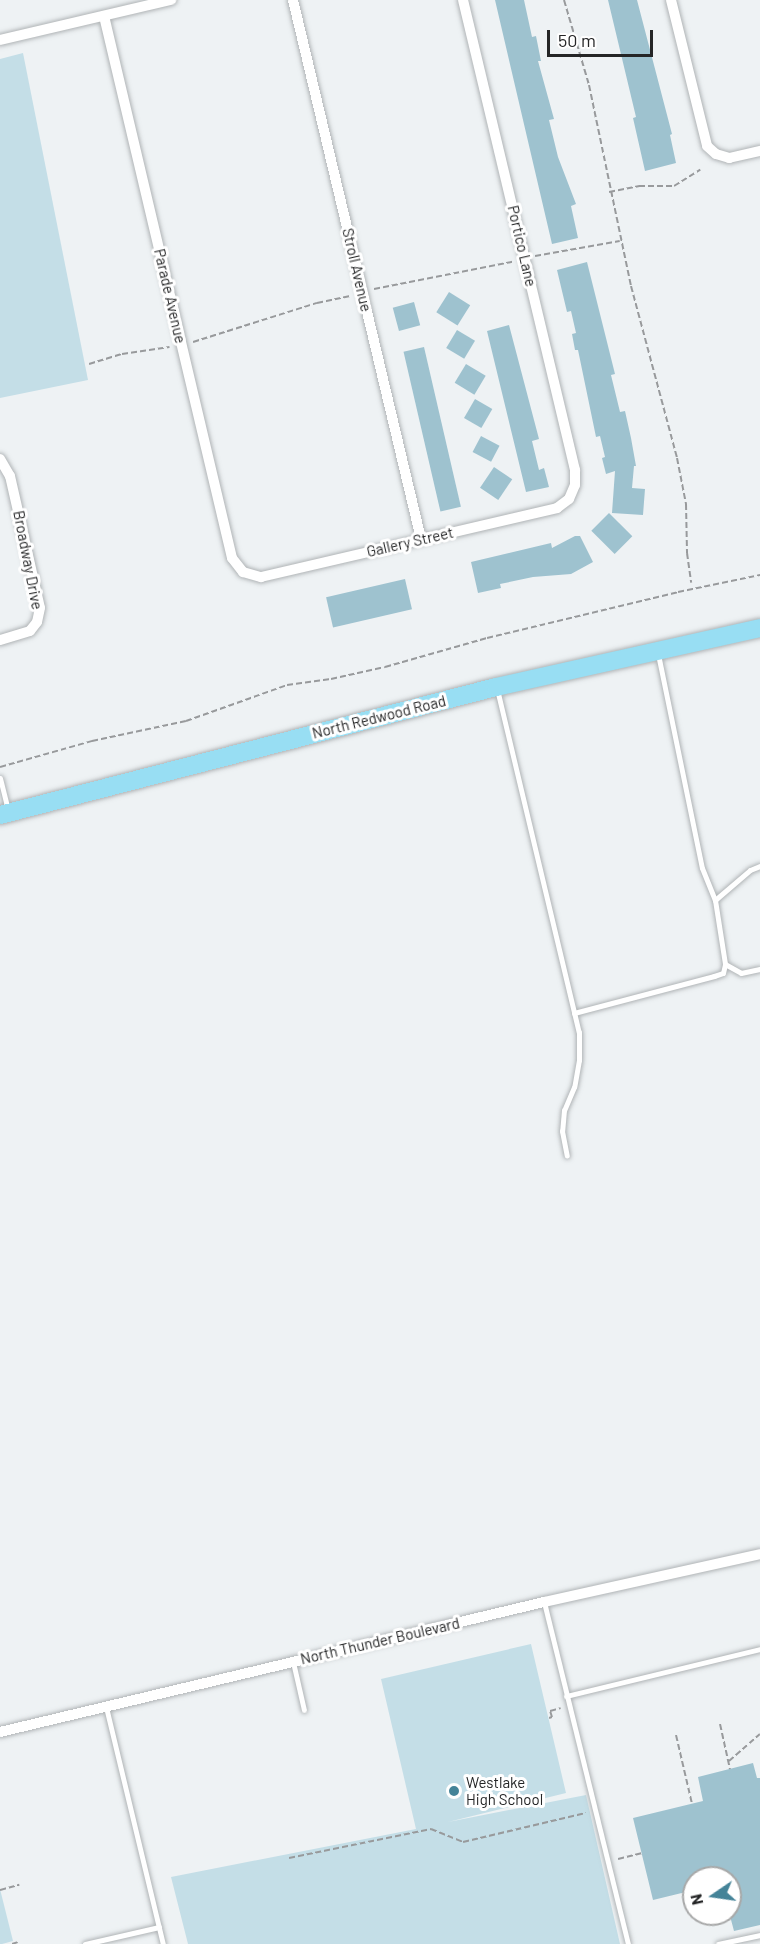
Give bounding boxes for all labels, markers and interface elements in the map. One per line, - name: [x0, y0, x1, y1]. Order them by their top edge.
- scale bar: [550, 18, 656, 56]
- text: 50 m: [558, 29, 596, 51]
- street label: Portico Lane: [504, 204, 540, 288]
- street label: Stroll Avenue: [339, 226, 375, 314]
- street label: Parade Avenue: [150, 247, 190, 345]
- street label: Broadway Drive: [10, 509, 46, 611]
- street label: Gallery Street: [365, 523, 455, 561]
- street label: North Redwood Road: [310, 692, 448, 742]
- street label: North Thunder Boulevard: [299, 1614, 461, 1668]
- place label: Westlake High School: [466, 1773, 543, 1808]
- marker: Westlake High School: [447, 1784, 461, 1798]
- north arrow: [682, 1866, 742, 1926]
- text: N: [685, 1892, 706, 1907]

